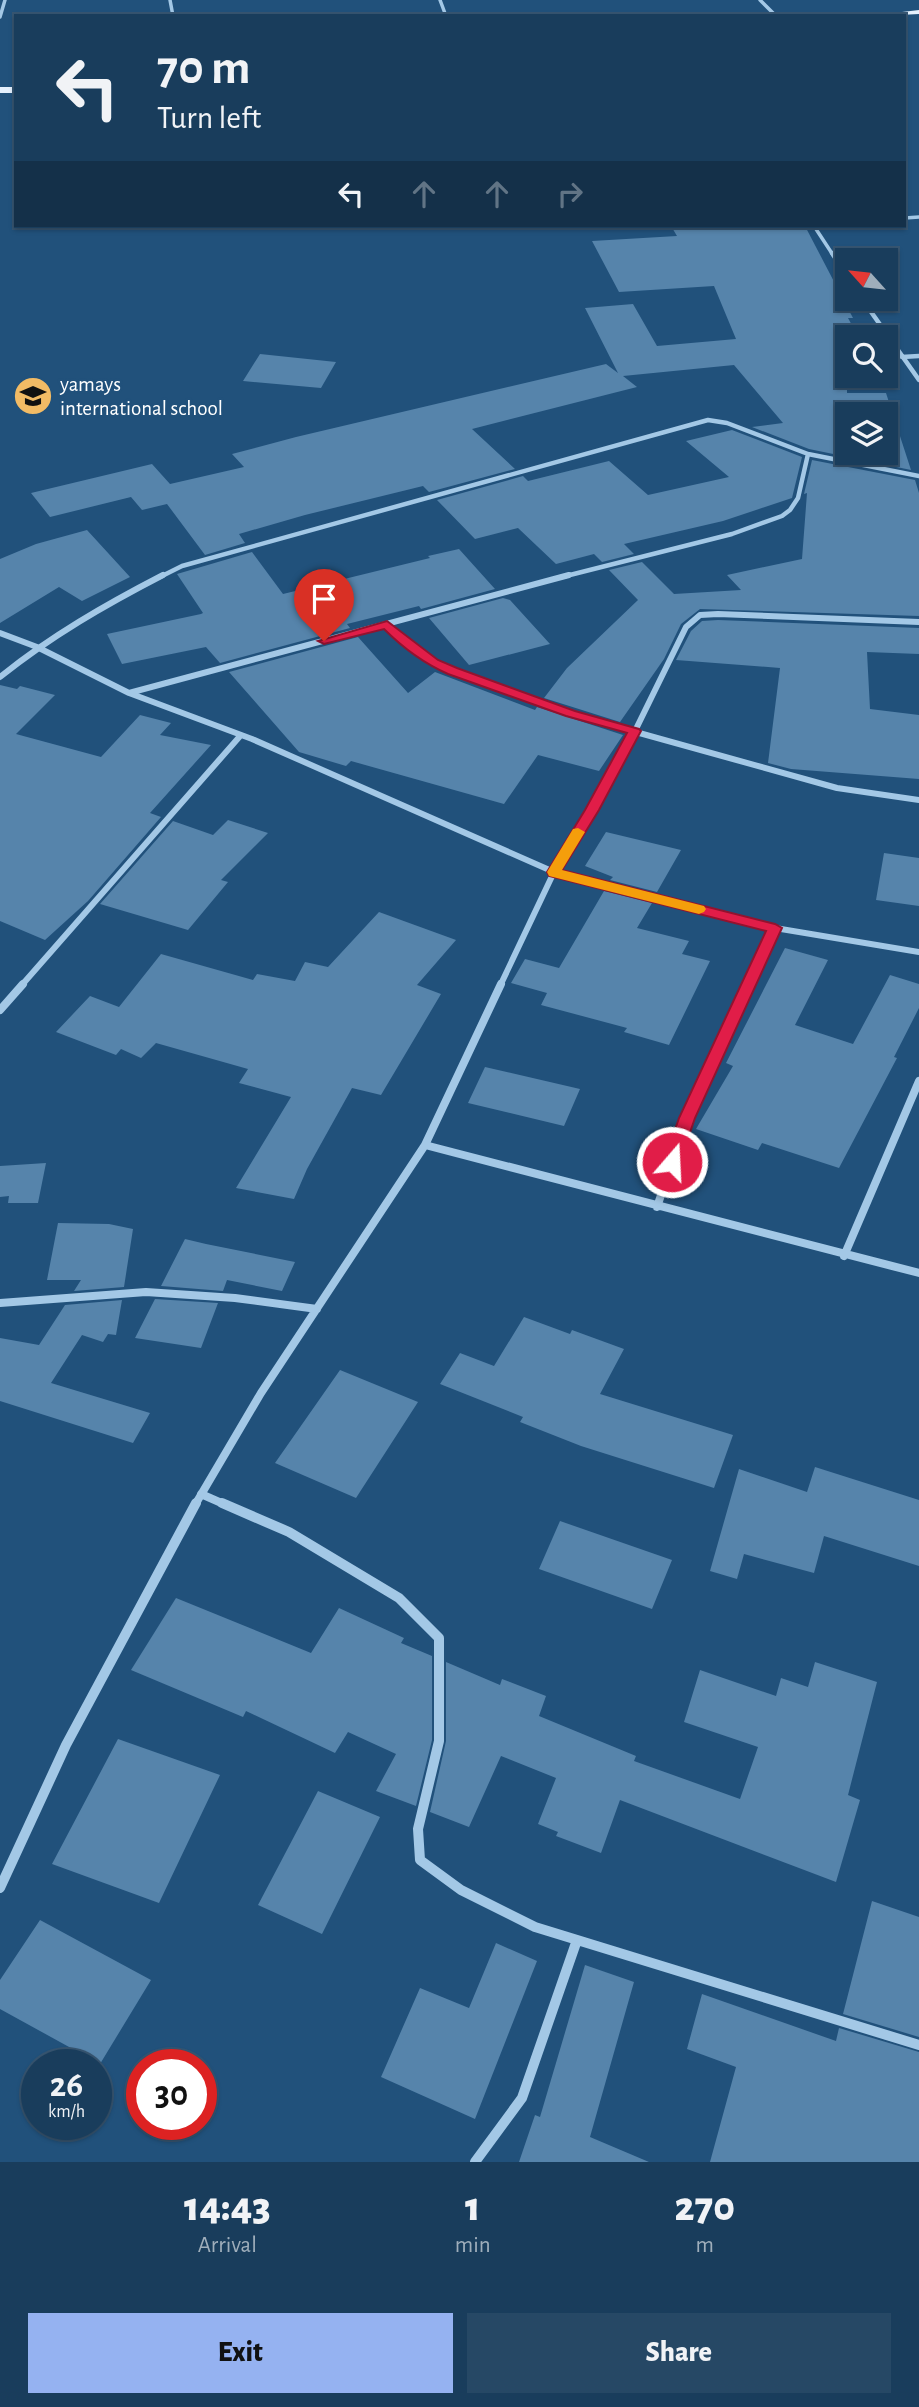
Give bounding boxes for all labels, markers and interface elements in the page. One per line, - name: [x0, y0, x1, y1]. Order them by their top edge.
- icon: left: [42, 42, 133, 133]
- text: 70 m: [157, 44, 251, 93]
- text: Turn left: [157, 102, 261, 134]
- icon: left: [332, 175, 370, 213]
- icon: ahead: [405, 175, 443, 213]
- icon: ahead: [478, 175, 516, 213]
- icon: right: [551, 175, 589, 213]
- north arrow: [835, 248, 898, 312]
- map controls: [835, 248, 898, 465]
- button: search: [835, 325, 898, 388]
- place label: yamays international school: [59, 374, 223, 419]
- school or university icon: yamays international school: [12, 375, 54, 417]
- button: layers: [835, 402, 898, 465]
- pin: [294, 569, 354, 641]
- icon: arrive: [305, 580, 343, 618]
- position arrow: [635, 1125, 709, 1199]
- speed limit sign: 30: [126, 2049, 217, 2140]
- text: 26: [50, 2068, 83, 2103]
- text: km/h: [48, 2103, 85, 2121]
- text: 14:43: [184, 2186, 271, 2228]
- text: 1: [465, 2186, 480, 2228]
- text: 270: [675, 2186, 735, 2228]
- text: Arrival: [198, 2234, 257, 2257]
- text: min: [455, 2234, 491, 2257]
- text: m: [696, 2234, 714, 2257]
- button: Exit: [28, 2313, 453, 2393]
- button: Share: [467, 2313, 891, 2393]

